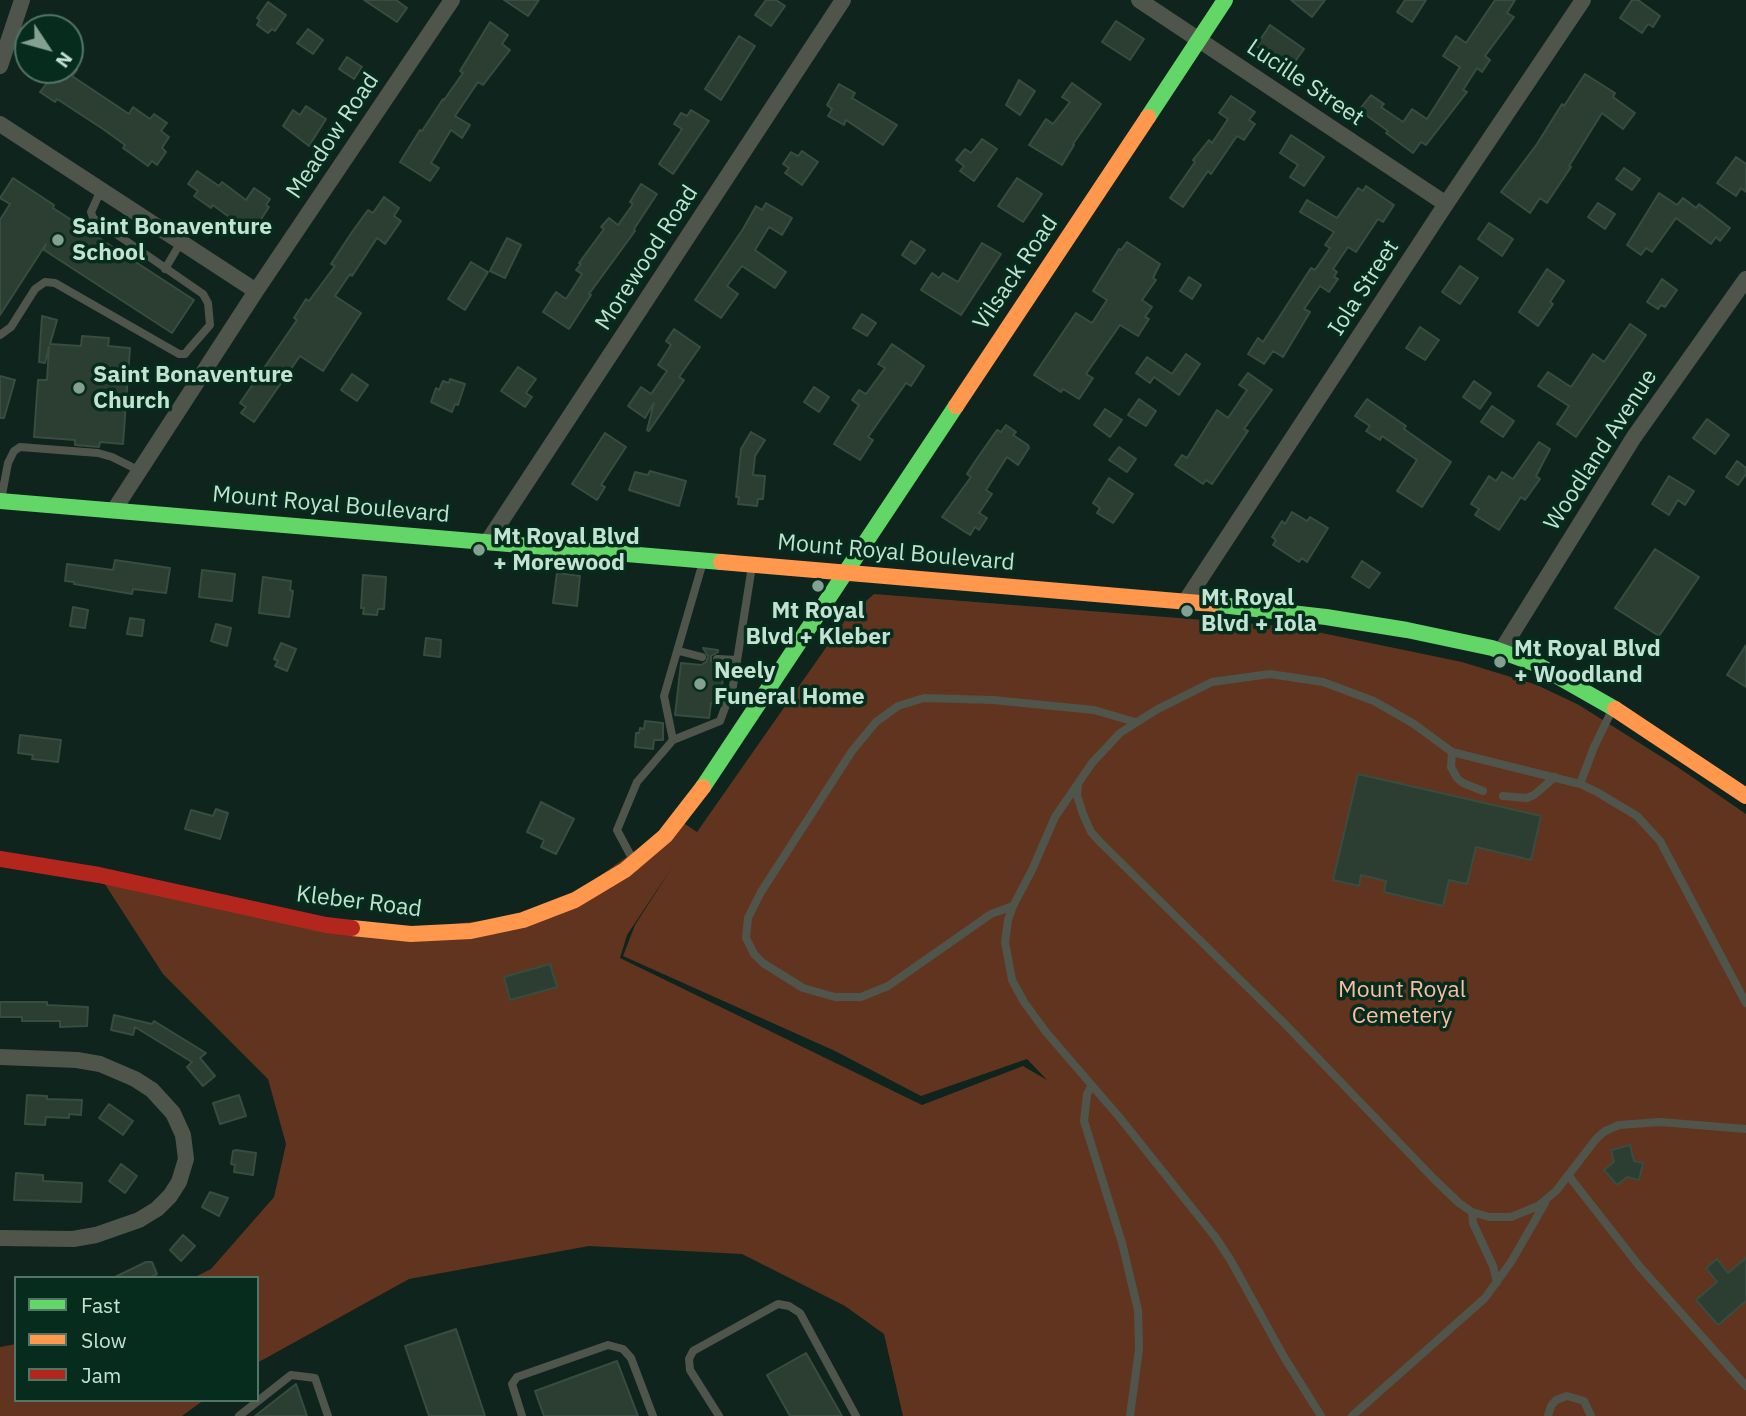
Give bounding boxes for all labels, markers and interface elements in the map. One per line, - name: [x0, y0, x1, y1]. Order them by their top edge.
- north arrow: [14, 14, 84, 84]
- street label: Lucille Street: [1241, 34, 1369, 132]
- text: N: [51, 48, 78, 73]
- street label: Meadow Road: [281, 68, 385, 204]
- street label: Morewood Road: [590, 180, 704, 336]
- street label: Vilsack Road: [968, 211, 1064, 335]
- place label: Saint Bonaventure School: [72, 213, 272, 267]
- marker: Saint Bonaventure School: [50, 232, 66, 248]
- street label: Iola Street: [1323, 235, 1405, 341]
- place label: Saint Bonaventure Church: [93, 361, 293, 415]
- street label: Woodland Avenue: [1539, 364, 1663, 536]
- marker: Saint Bonaventure Church: [71, 380, 87, 396]
- street label: Mount Royal Boulevard: [211, 481, 451, 529]
- place label: Mt Royal Blvd + Morewood: [493, 523, 640, 577]
- street label: Mount Royal Boulevard: [776, 529, 1016, 577]
- marker: Mt Royal Blvd + Morewood: [471, 542, 487, 558]
- marker: Mt Royal Blvd + Kleber: [810, 578, 826, 594]
- place label: Mt Royal Blvd + Iola: [1201, 584, 1317, 638]
- place label: Mt Royal Blvd + Kleber: [746, 597, 890, 651]
- marker: Mt Royal Blvd + Iola: [1179, 603, 1195, 619]
- place label: Mt Royal Blvd + Woodland: [1514, 635, 1661, 689]
- marker: Mt Royal Blvd + Woodland: [1492, 654, 1508, 670]
- place label: Neely Funeral Home: [714, 657, 865, 711]
- marker: Neely Funeral Home: [692, 676, 708, 692]
- street label: Kleber Road: [295, 881, 423, 923]
- park label: Mount Royal Cemetery: [1338, 976, 1466, 1030]
- legend: [14, 1276, 259, 1402]
- text: Fast: [81, 1291, 121, 1319]
- text: Slow: [81, 1326, 127, 1354]
- text: Jam: [81, 1361, 121, 1389]

